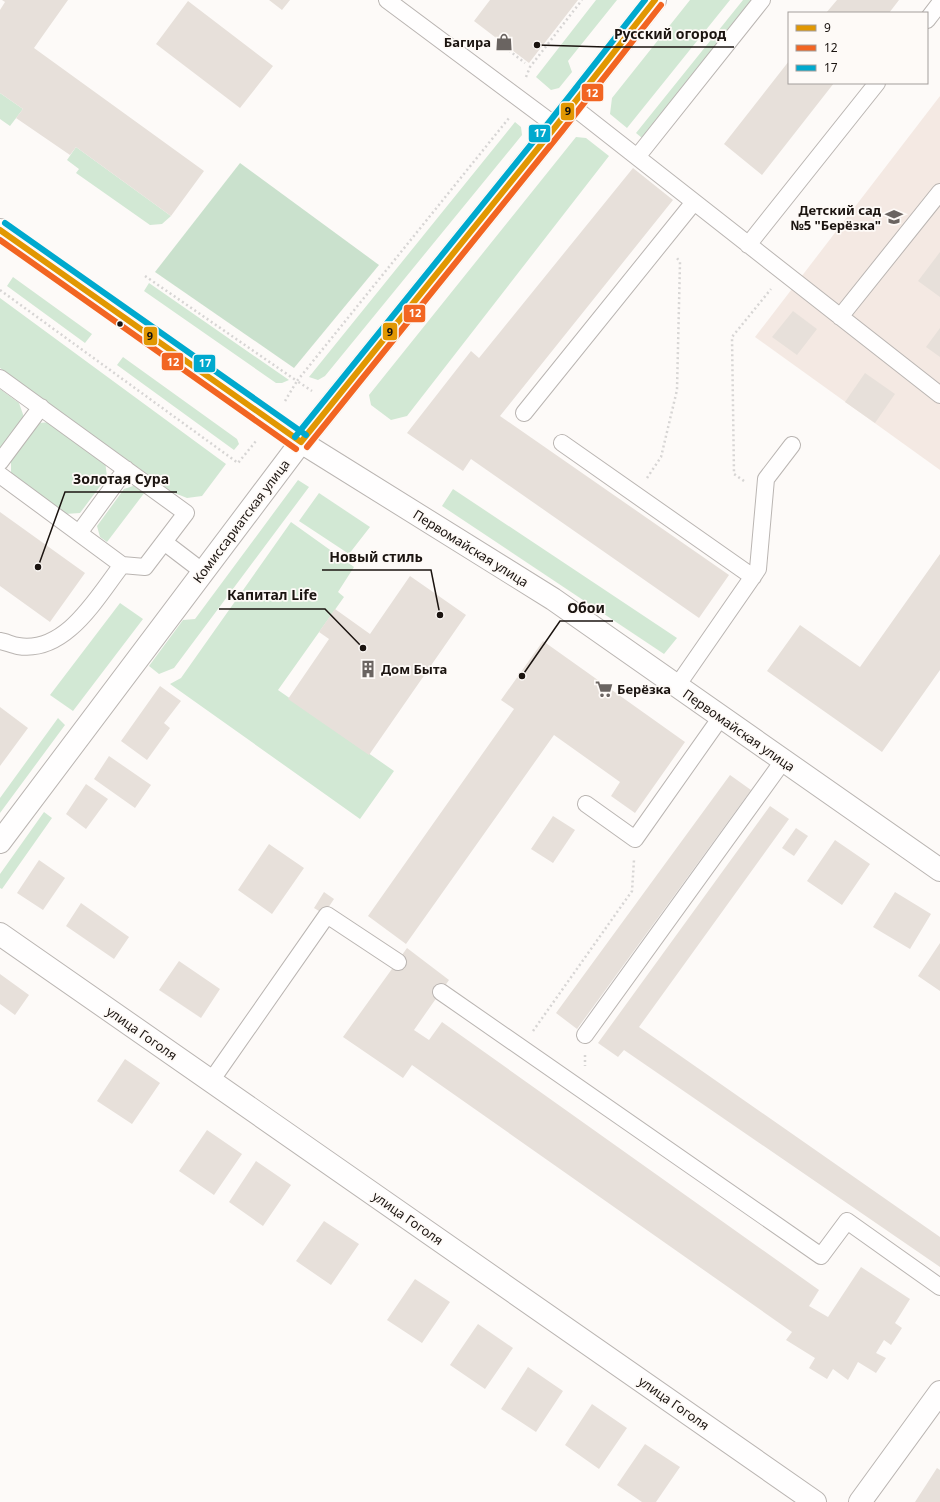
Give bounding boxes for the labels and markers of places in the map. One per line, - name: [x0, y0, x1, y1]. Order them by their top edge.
- callout: Русский огород: [606, 21, 734, 47]
- shop icon: Багира: [494, 32, 514, 52]
- place label: Багира: [444, 33, 491, 51]
- place label: Детский сад №5 "Берёзка": [790, 201, 882, 234]
- school or university icon: Детский сад №5 "Берёзка": [884, 207, 904, 227]
- unlabelled marker: [115, 319, 125, 329]
- callout: Золотая Сура: [65, 466, 177, 492]
- callout: Новый стиль: [322, 544, 431, 570]
- callout: Капитал Life: [219, 583, 325, 609]
- callout: Обои: [560, 595, 613, 621]
- building icon: Дом Быта: [358, 659, 378, 679]
- place label: Дом Быта: [381, 660, 447, 678]
- supermarket icon: Берёзка: [594, 679, 614, 699]
- place label: Берёзка: [617, 680, 671, 698]

